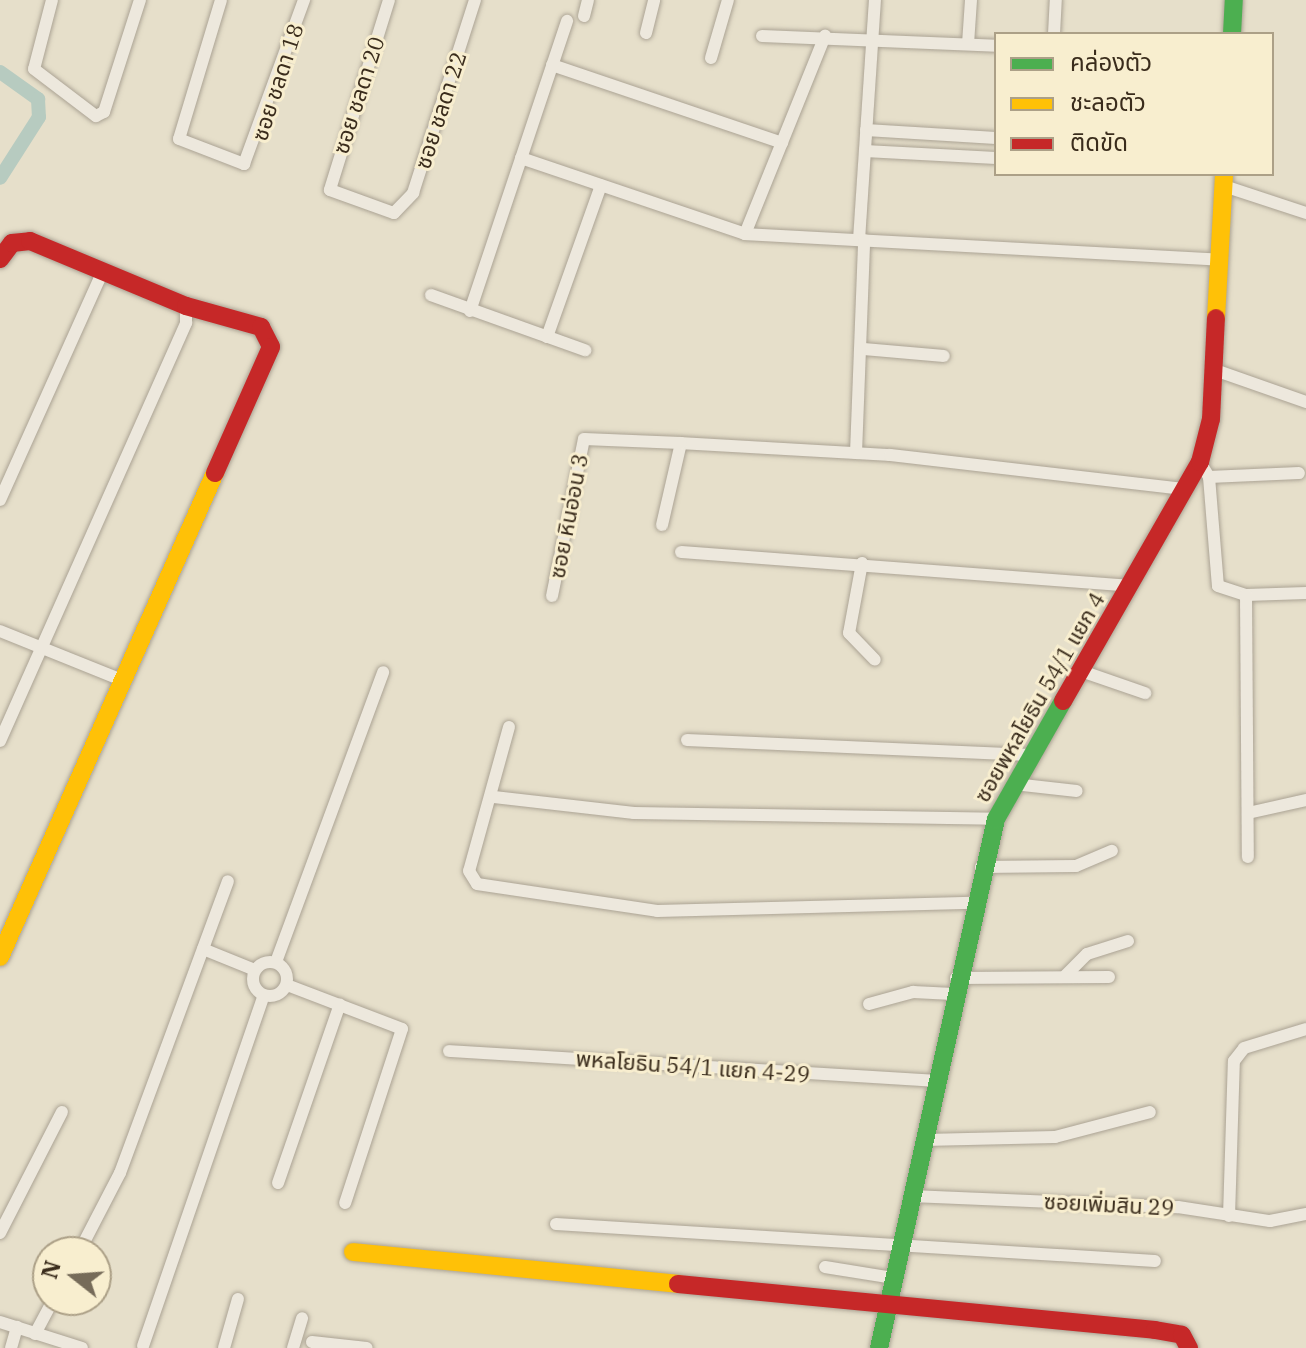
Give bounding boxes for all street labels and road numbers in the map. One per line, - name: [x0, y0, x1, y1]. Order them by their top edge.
- street label: ซอย ชลดา 18: [246, 20, 308, 144]
- street label: ซอย ชลดา 20: [327, 33, 389, 157]
- street label: ซอย ชลดา 22: [409, 48, 471, 172]
- street label: ซอย หินอ่อน 3: [543, 451, 593, 581]
- street label: ซอยพหลโยธิน 54/1 แยก 4: [968, 588, 1110, 806]
- street label: พหลโยธิน 54/1 แยก 4-29: [575, 1045, 811, 1087]
- street label: ซอยเพิ่มสิน 29: [1043, 1187, 1175, 1221]

